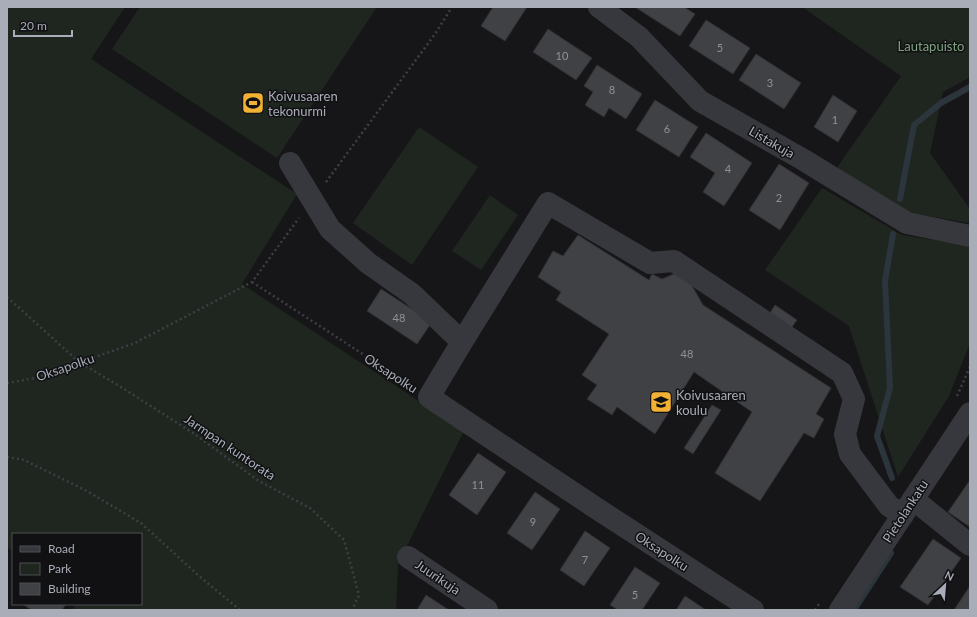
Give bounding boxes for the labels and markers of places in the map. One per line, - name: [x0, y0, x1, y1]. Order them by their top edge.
- place label: Koivusaaren tekonurmi: [268, 88, 338, 119]
- sports icon: Koivusaaren tekonurmi: [240, 90, 266, 116]
- place label: Koivusaaren koulu: [676, 387, 746, 418]
- school or university icon: Koivusaaren koulu: [648, 389, 674, 415]

